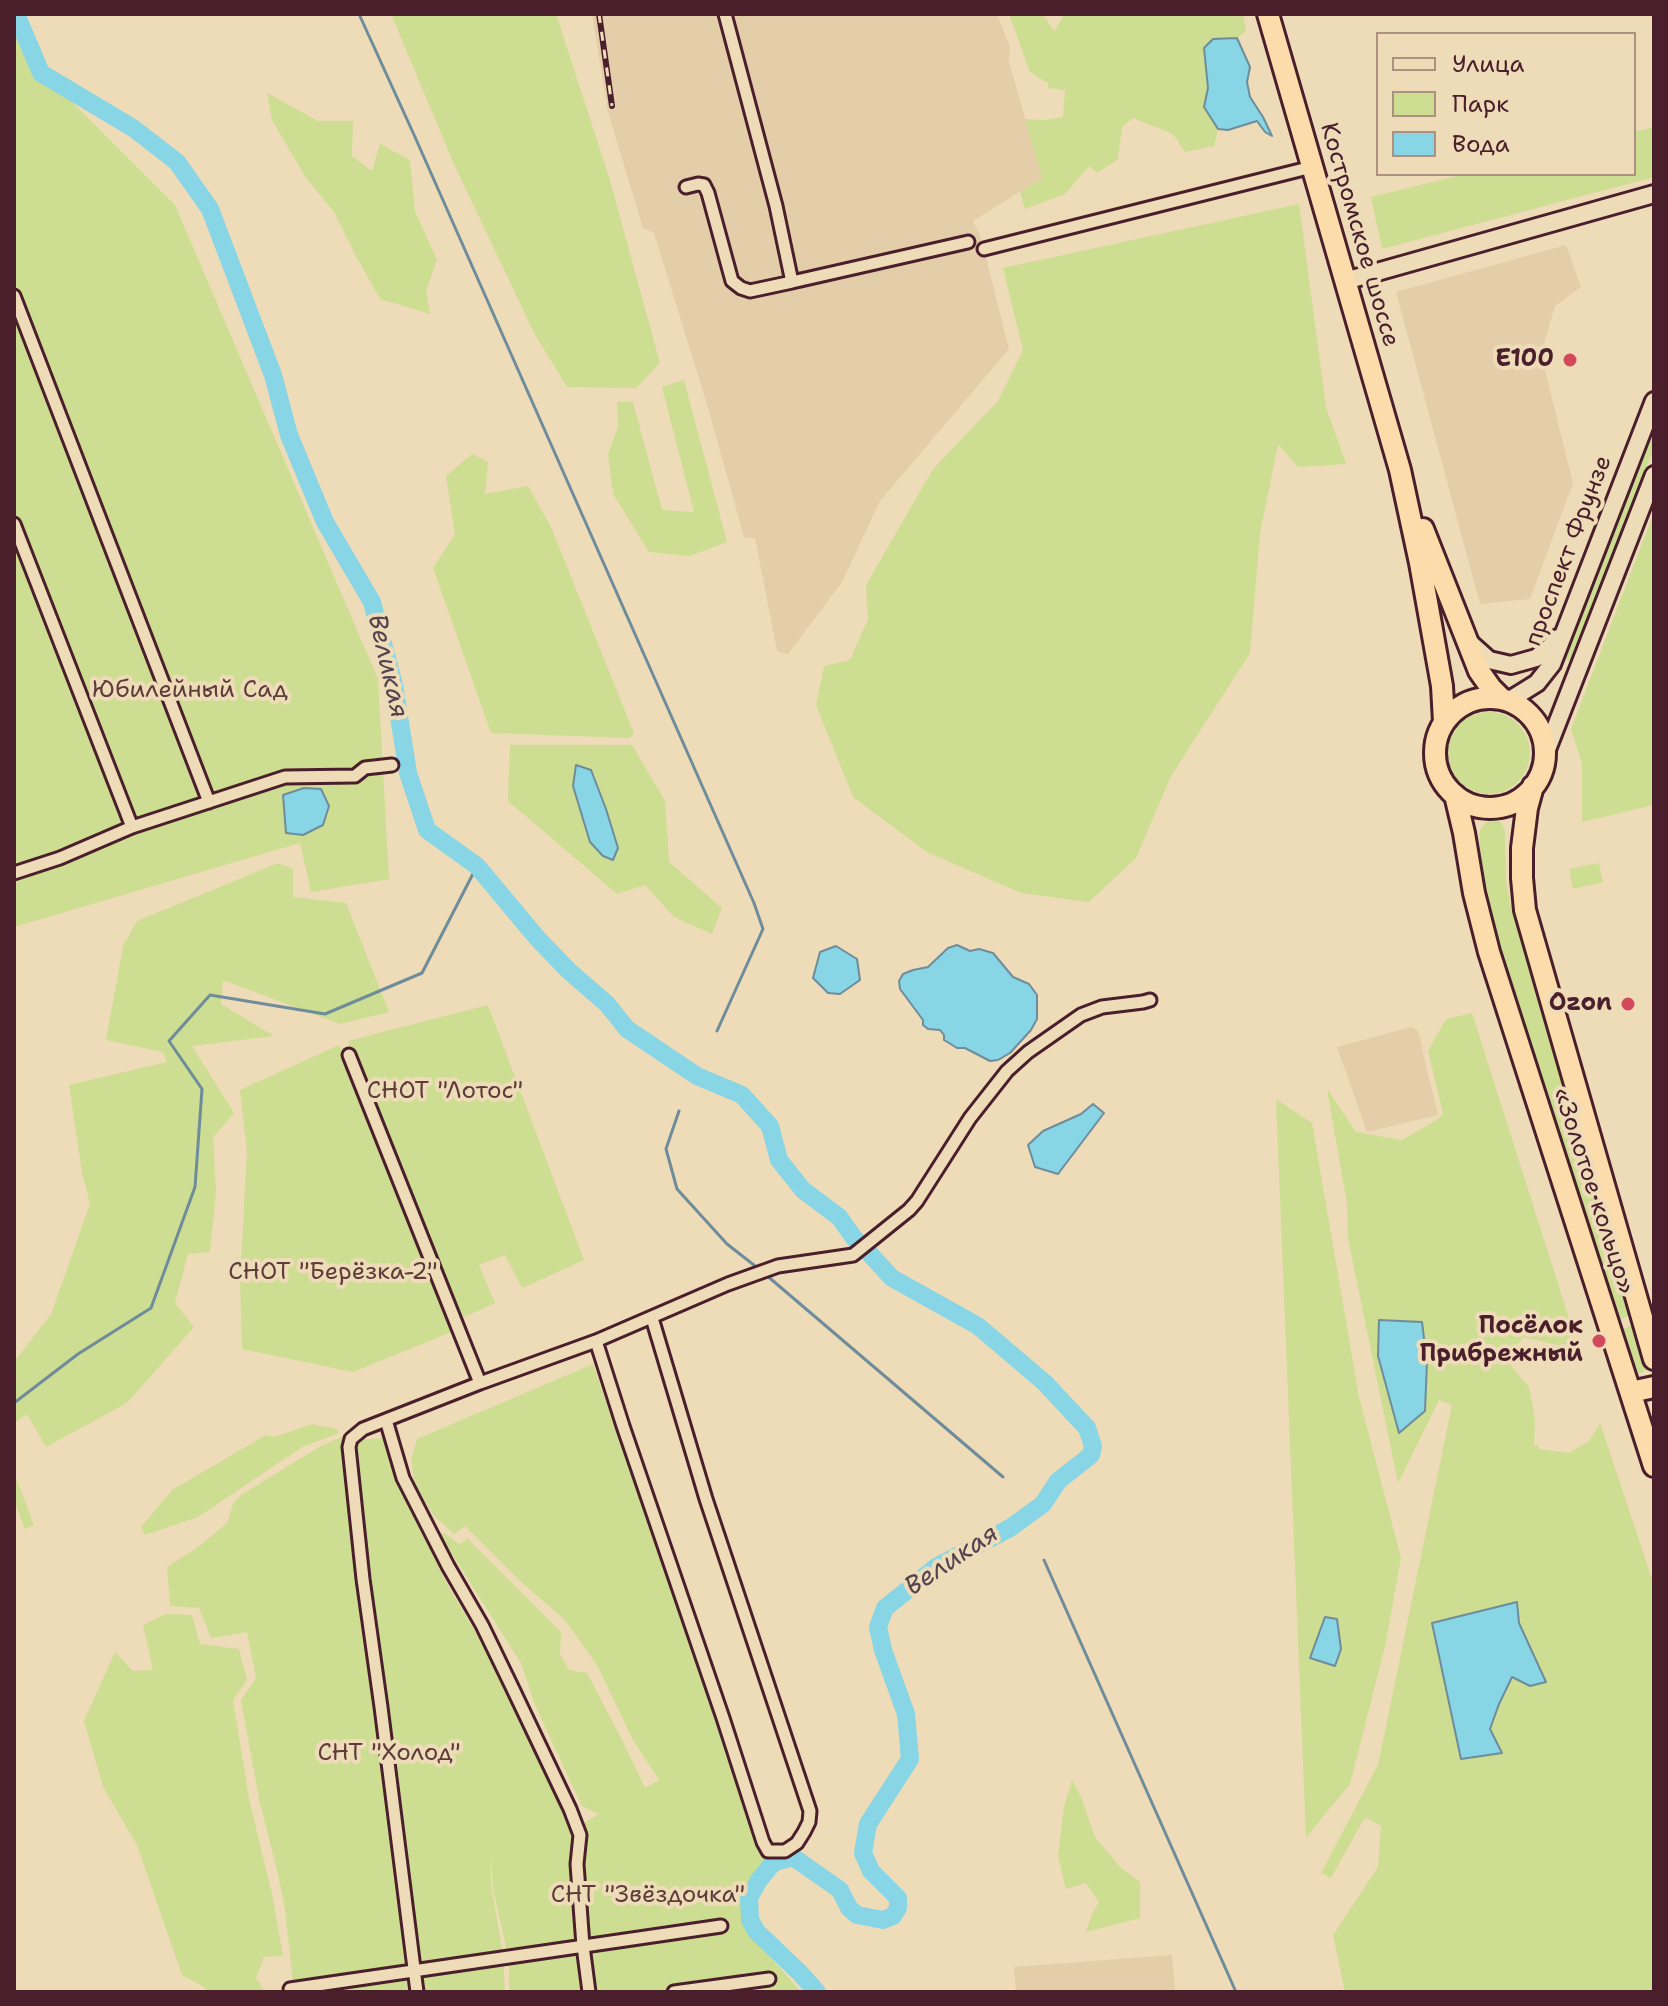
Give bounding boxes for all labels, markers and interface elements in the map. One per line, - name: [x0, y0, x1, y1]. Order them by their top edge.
- legend: [1376, 32, 1636, 176]
- text: Улица: [1452, 48, 1525, 80]
- text: Парк: [1452, 88, 1509, 120]
- street label: Костромское шоссе: [1313, 120, 1405, 350]
- text: Вода: [1452, 128, 1510, 160]
- place label: E100: [1495, 346, 1554, 374]
- marker: E100: [1561, 351, 1579, 369]
- street label: проспект Фрунзе: [1519, 452, 1619, 650]
- water label: Великая: [360, 611, 414, 721]
- park label: Юбилейный Сад: [92, 677, 288, 705]
- place label: Ozon: [1549, 990, 1612, 1018]
- marker: Ozon: [1619, 995, 1637, 1013]
- park label: СНОТ "Лотос": [367, 1078, 523, 1106]
- street label: «Золотое кольцо»: [1546, 1084, 1640, 1298]
- park label: СНОТ "Берёзка-2": [228, 1259, 438, 1287]
- place label: Посёлок Прибрежный: [1420, 1313, 1583, 1369]
- marker: Посёлок Прибрежный: [1590, 1332, 1608, 1350]
- water label: Великая: [900, 1519, 1004, 1603]
- park label: СНТ "Холод": [317, 1740, 461, 1768]
- park label: СНТ "Звёздочка": [551, 1882, 745, 1910]

